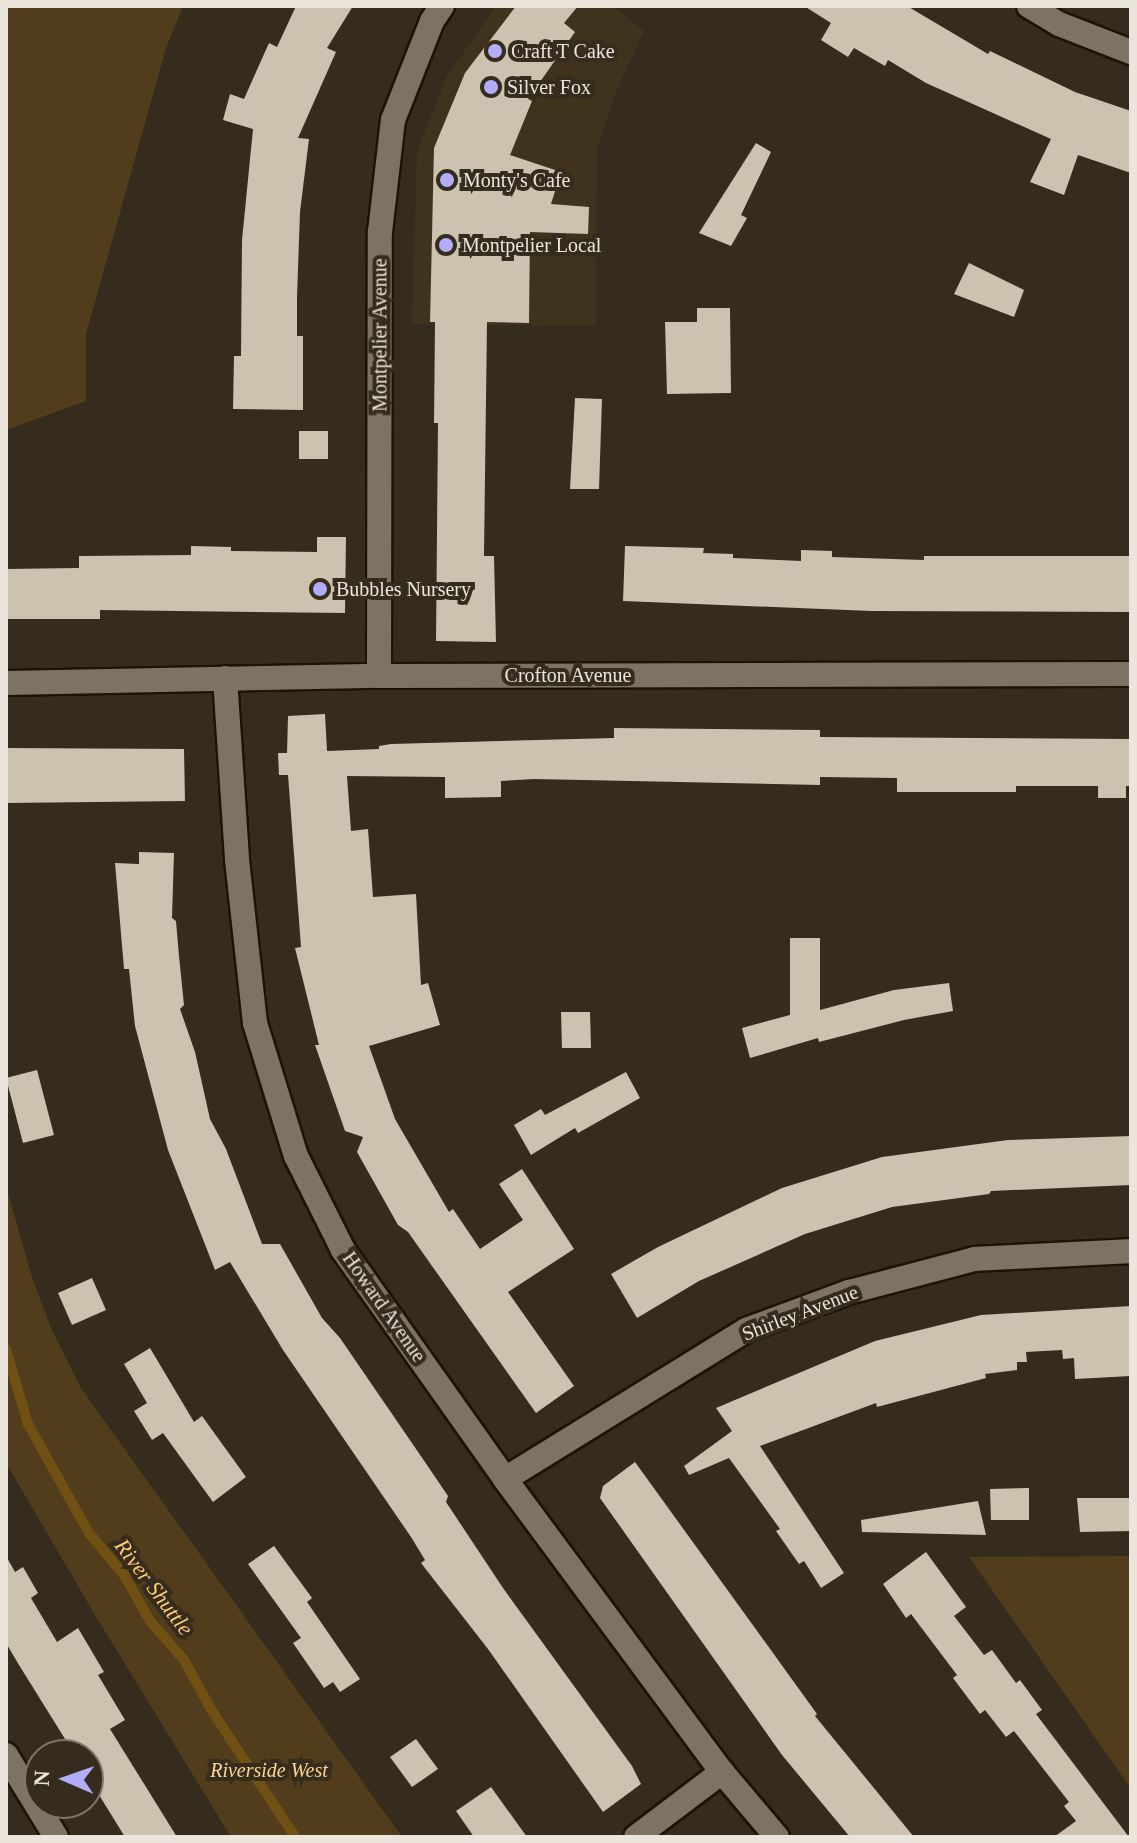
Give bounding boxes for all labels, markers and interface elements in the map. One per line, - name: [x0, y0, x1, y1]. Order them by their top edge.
- place label: Craft T Cake: [511, 39, 615, 63]
- marker: Craft T Cake: [486, 42, 504, 60]
- place label: Silver Fox: [507, 75, 591, 99]
- marker: Silver Fox: [482, 78, 500, 96]
- place label: Monty's Cafe: [463, 168, 570, 192]
- marker: Monty's Cafe: [438, 171, 456, 189]
- place label: Montpelier Local: [462, 233, 601, 257]
- marker: Montpelier Local: [437, 236, 455, 254]
- street label: Montpelier Avenue: [368, 258, 392, 412]
- place label: Bubbles Nursery: [336, 577, 471, 601]
- marker: Bubbles Nursery: [311, 580, 329, 598]
- street label: Crofton Avenue: [504, 663, 632, 687]
- street label: Howard Avenue: [337, 1247, 431, 1367]
- street label: Shirley Avenue: [738, 1280, 862, 1346]
- water label: River Shuttle: [109, 1533, 199, 1641]
- north arrow: [24, 1739, 104, 1819]
- park label: Riverside West: [210, 1758, 328, 1782]
- text: N: [29, 1770, 54, 1787]

